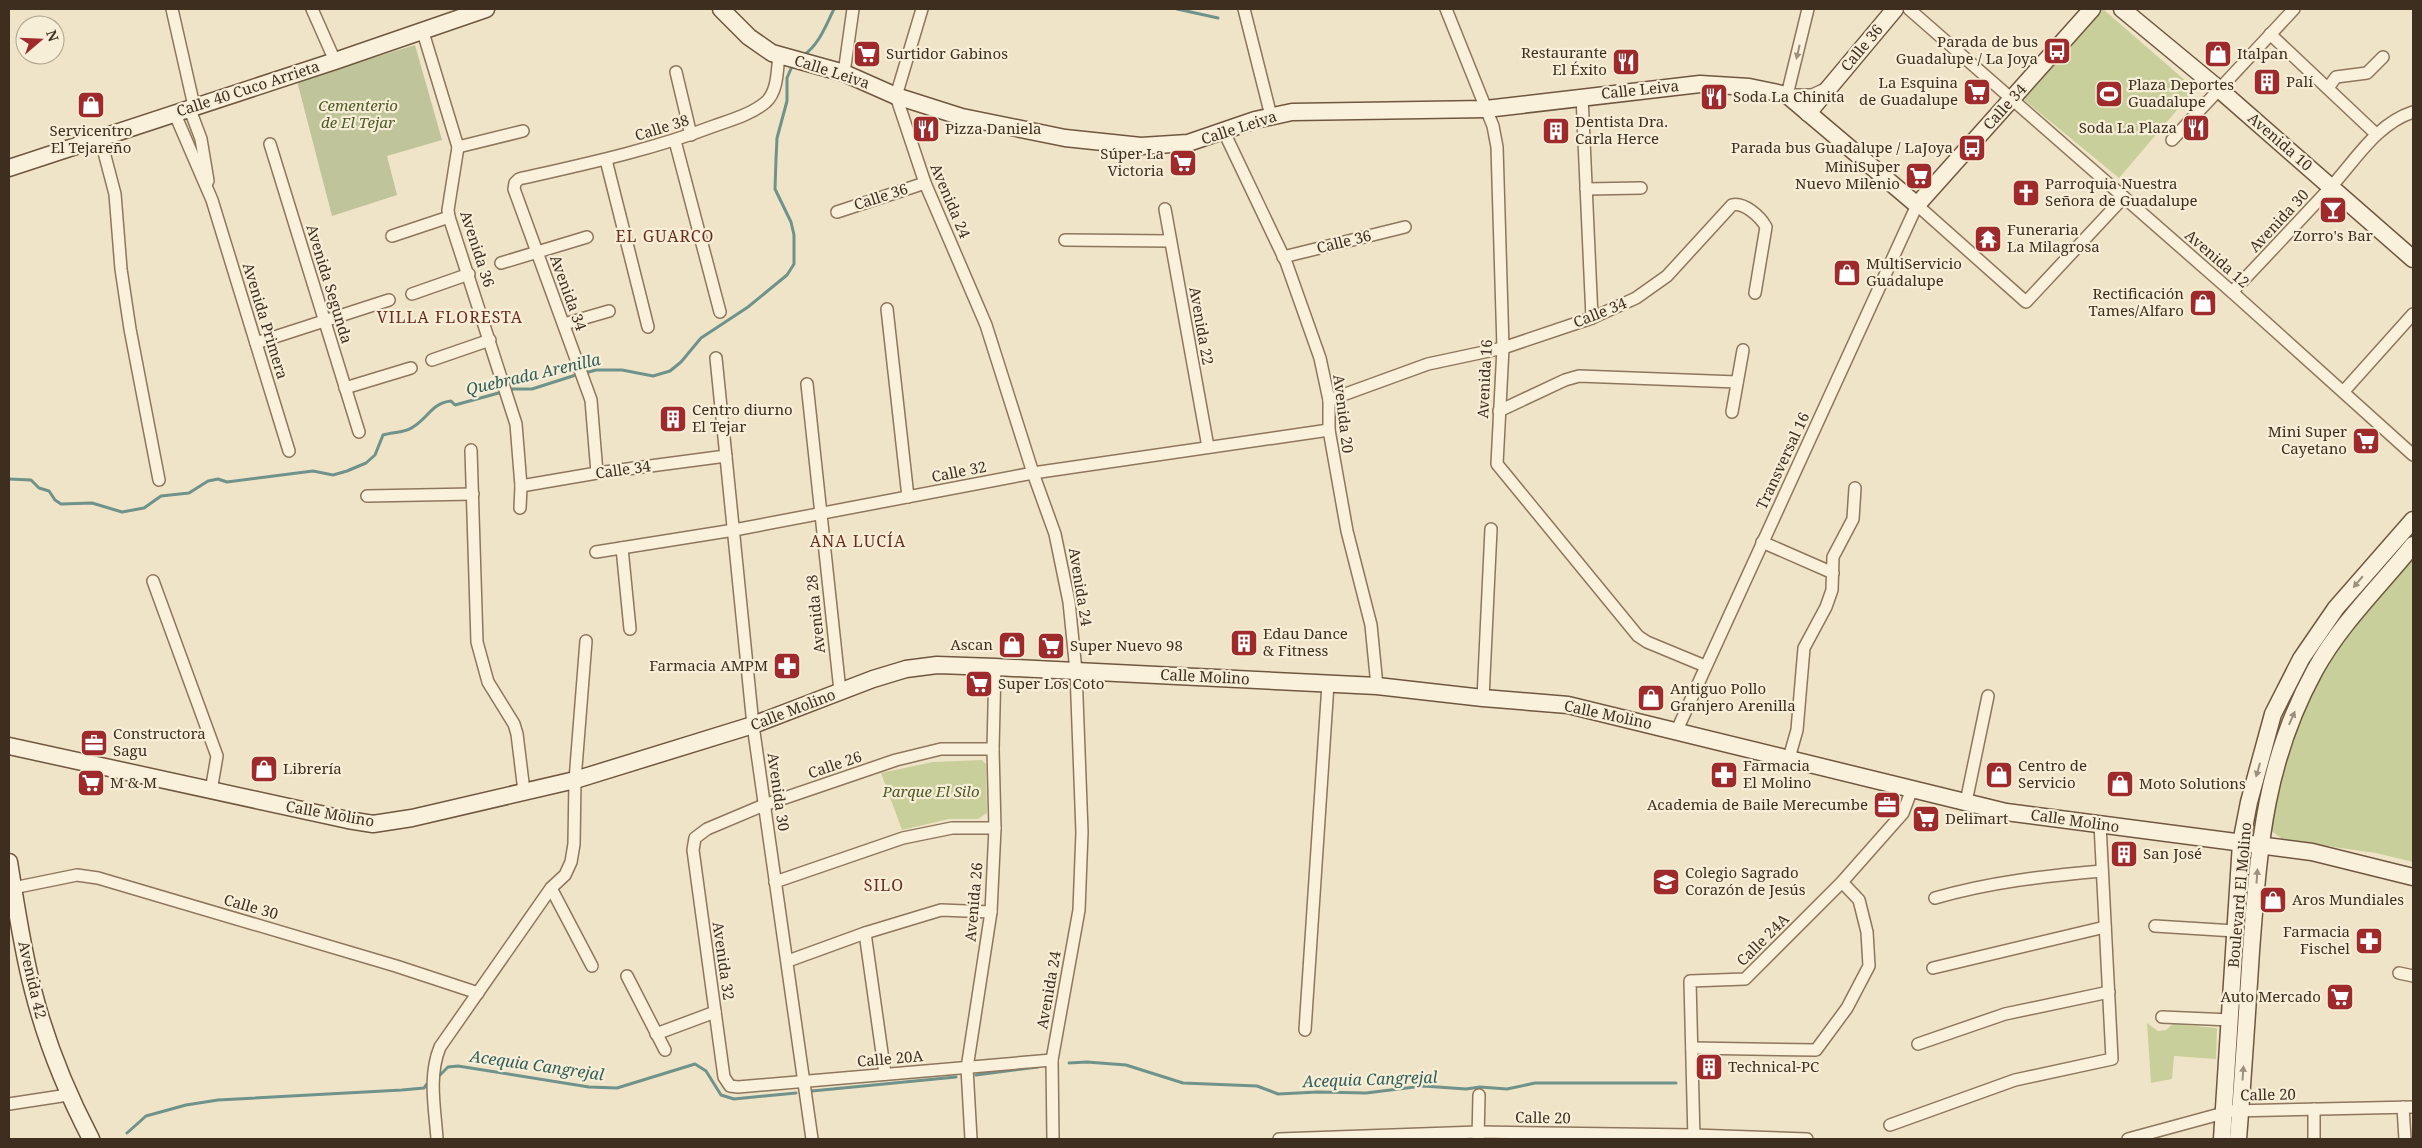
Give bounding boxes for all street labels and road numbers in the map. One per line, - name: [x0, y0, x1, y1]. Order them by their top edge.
- street label: Calle 36: [1836, 20, 1887, 75]
- street label: Calle Leiva: [792, 49, 873, 93]
- street label: Calle 40 Cuco Arrieta: [174, 55, 322, 121]
- street label: Calle Leiva: [1600, 75, 1680, 103]
- street label: Calle 34: [1978, 79, 2031, 134]
- street label: Calle Leiva: [1198, 105, 1279, 149]
- street label: Avenida 10: [2244, 108, 2317, 175]
- street label: Calle 38: [632, 109, 691, 145]
- street label: Avenida 24: [926, 160, 976, 242]
- street label: Calle 36: [851, 178, 910, 214]
- street label: Avenida 30: [2244, 185, 2313, 256]
- street label: Avenida 36: [456, 208, 500, 289]
- street label: Avenida Segunda: [302, 222, 358, 346]
- street label: Calle 36: [1314, 225, 1373, 257]
- street label: Avenida 12: [2181, 225, 2254, 292]
- street label: Avenida 34: [546, 252, 592, 334]
- street label: Avenida Primera: [239, 260, 293, 381]
- street label: Avenida 22: [1185, 285, 1219, 367]
- street label: Calle 34: [1570, 292, 1630, 332]
- street label: Avenida 16: [1472, 339, 1496, 419]
- street label: Avenida 20: [1329, 373, 1359, 454]
- street label: Transversal 16: [1751, 409, 1813, 512]
- street label: Calle 34: [594, 455, 652, 483]
- street label: Calle 32: [930, 456, 988, 486]
- street label: Avenida 24: [1065, 546, 1097, 628]
- street label: Avenida 28: [801, 574, 829, 655]
- street label: Calle Molino: [1160, 664, 1250, 688]
- street label: Calle Molino: [747, 684, 838, 734]
- street label: Calle Molino: [1562, 695, 1654, 733]
- street label: Calle 26: [805, 746, 864, 783]
- street label: Avenida 30: [764, 751, 794, 832]
- street label: Calle Molino: [284, 795, 376, 831]
- street label: Calle Molino: [2029, 804, 2121, 836]
- street label: Boulevard El Molino: [2223, 821, 2255, 969]
- street label: Avenida 26: [960, 862, 986, 942]
- street label: Calle 30: [222, 889, 281, 923]
- street label: Calle 24A: [1732, 909, 1793, 970]
- street label: Avenida 32: [709, 920, 739, 1001]
- street label: Avenida 42: [14, 939, 52, 1021]
- street label: Avenida 24: [1031, 948, 1065, 1031]
- street label: Calle 20A: [856, 1045, 924, 1071]
- street label: Calle 20: [2240, 1084, 2296, 1104]
- street label: Calle 20: [1515, 1107, 1571, 1127]

